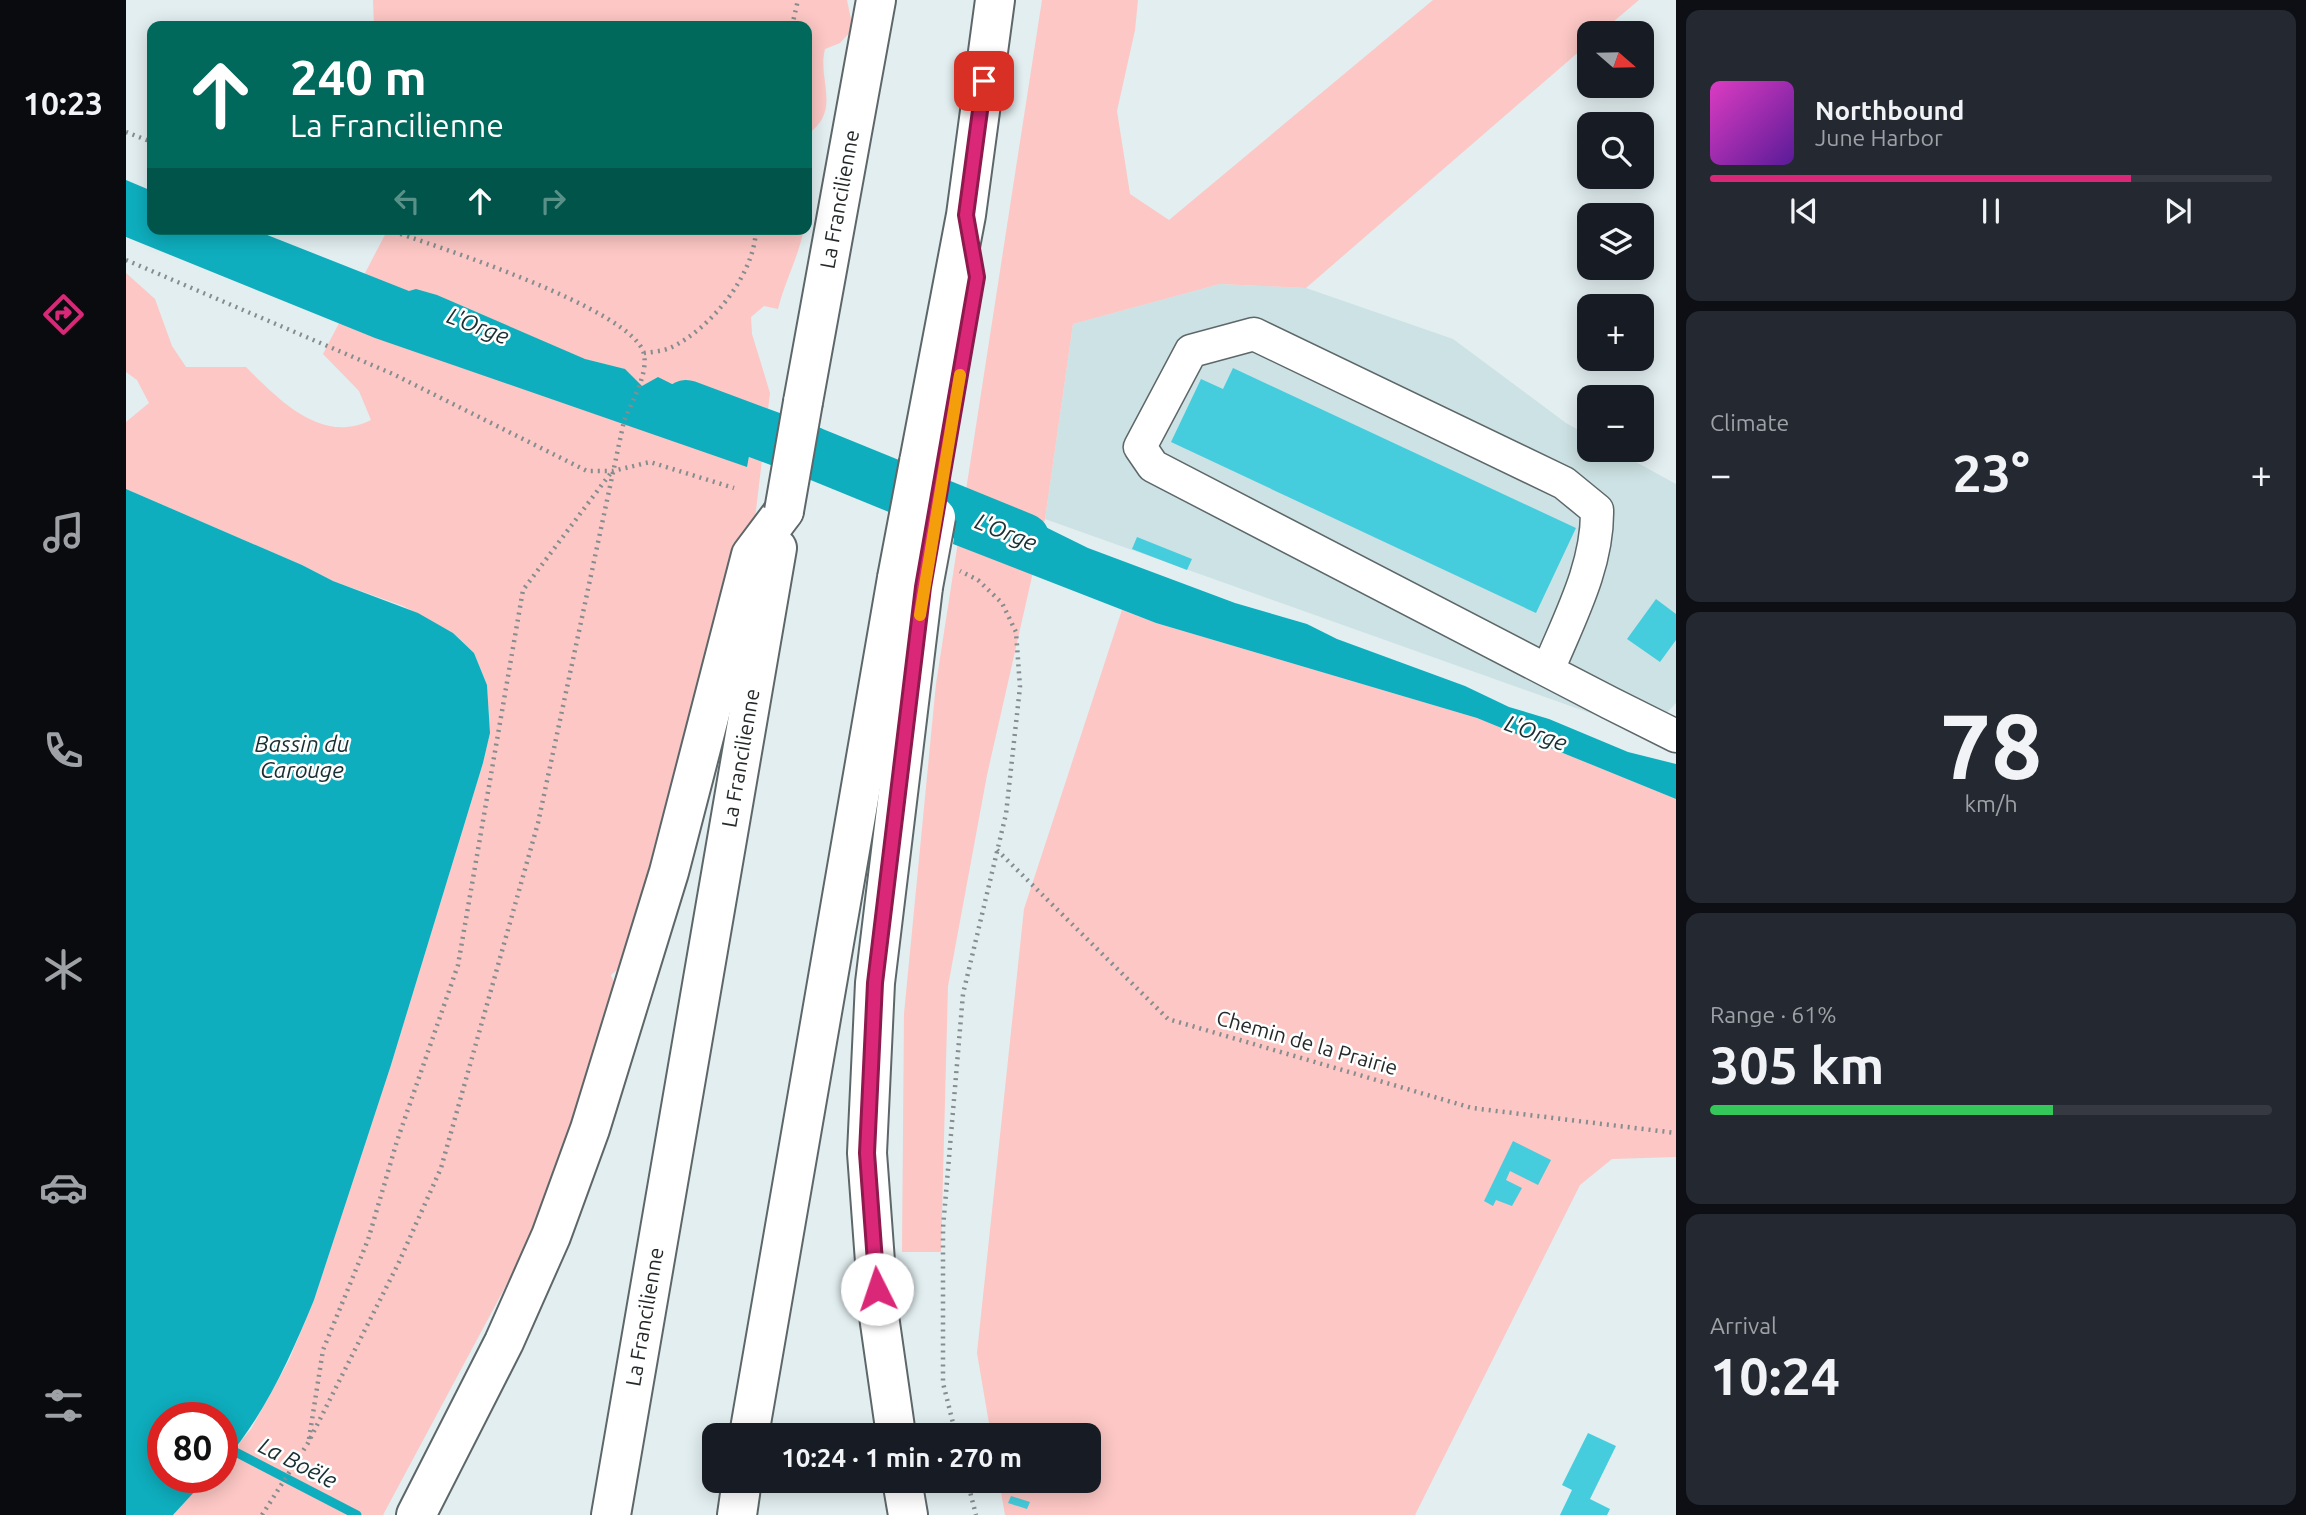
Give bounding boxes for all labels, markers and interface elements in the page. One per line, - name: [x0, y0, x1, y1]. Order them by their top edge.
- north arrow: [1577, 21, 1654, 98]
- map controls: [1577, 21, 1654, 462]
- icon: ahead: [175, 49, 266, 140]
- text: 240 m: [290, 49, 427, 104]
- pin: [954, 51, 1014, 111]
- icon: arrive: [965, 62, 1003, 100]
- text: 10:23: [23, 85, 103, 121]
- text: Northbound: [1815, 96, 1964, 125]
- text: La Francilienne: [290, 107, 504, 143]
- button: search: [1577, 112, 1654, 189]
- text: June Harbor: [1815, 125, 1943, 150]
- street label: La Francilienne: [814, 128, 863, 270]
- icon: left: [388, 182, 426, 220]
- icon: ahead: [461, 182, 499, 220]
- icon: right: [534, 182, 572, 220]
- icon: previous: [1785, 192, 1823, 230]
- icon: pause: [1972, 192, 2010, 230]
- icon: next: [2159, 192, 2197, 230]
- button: layers: [1577, 203, 1654, 280]
- icon: directions: [39, 290, 88, 339]
- button: +: [1577, 294, 1654, 371]
- water label: L'Orge: [444, 302, 513, 349]
- button: −: [1577, 385, 1654, 462]
- text: Climate: [1710, 410, 1789, 435]
- text: 23°: [1952, 444, 2030, 502]
- text: −: [1710, 453, 1731, 495]
- text: +: [2251, 453, 2272, 495]
- icon: music: [39, 508, 88, 557]
- water label: L'Orge: [972, 508, 1041, 555]
- street label: La Francilienne: [716, 687, 764, 829]
- text: 78: [1940, 694, 2042, 796]
- water label: L'Orge: [1502, 710, 1571, 755]
- icon: phone: [39, 726, 88, 775]
- water label: Bassin du Carouge: [254, 731, 350, 782]
- text: km/h: [1964, 791, 2018, 816]
- icon: climate: [39, 945, 88, 994]
- text: Range · 61%: [1710, 1002, 1837, 1027]
- street label: Chemin de la Prairie: [1214, 1005, 1401, 1079]
- text: 305 km: [1710, 1036, 1884, 1094]
- icon: car: [39, 1163, 88, 1212]
- street label: La Francilienne: [620, 1245, 668, 1388]
- position arrow: [840, 1252, 914, 1326]
- text: Arrival: [1710, 1313, 1777, 1338]
- text: 10:24: [1710, 1347, 1840, 1405]
- icon: filters: [39, 1381, 88, 1430]
- speed limit sign: 80: [147, 1402, 238, 1493]
- water label: La Boële: [255, 1432, 342, 1493]
- text: 10:24 · 1 min · 270 m: [781, 1443, 1022, 1472]

